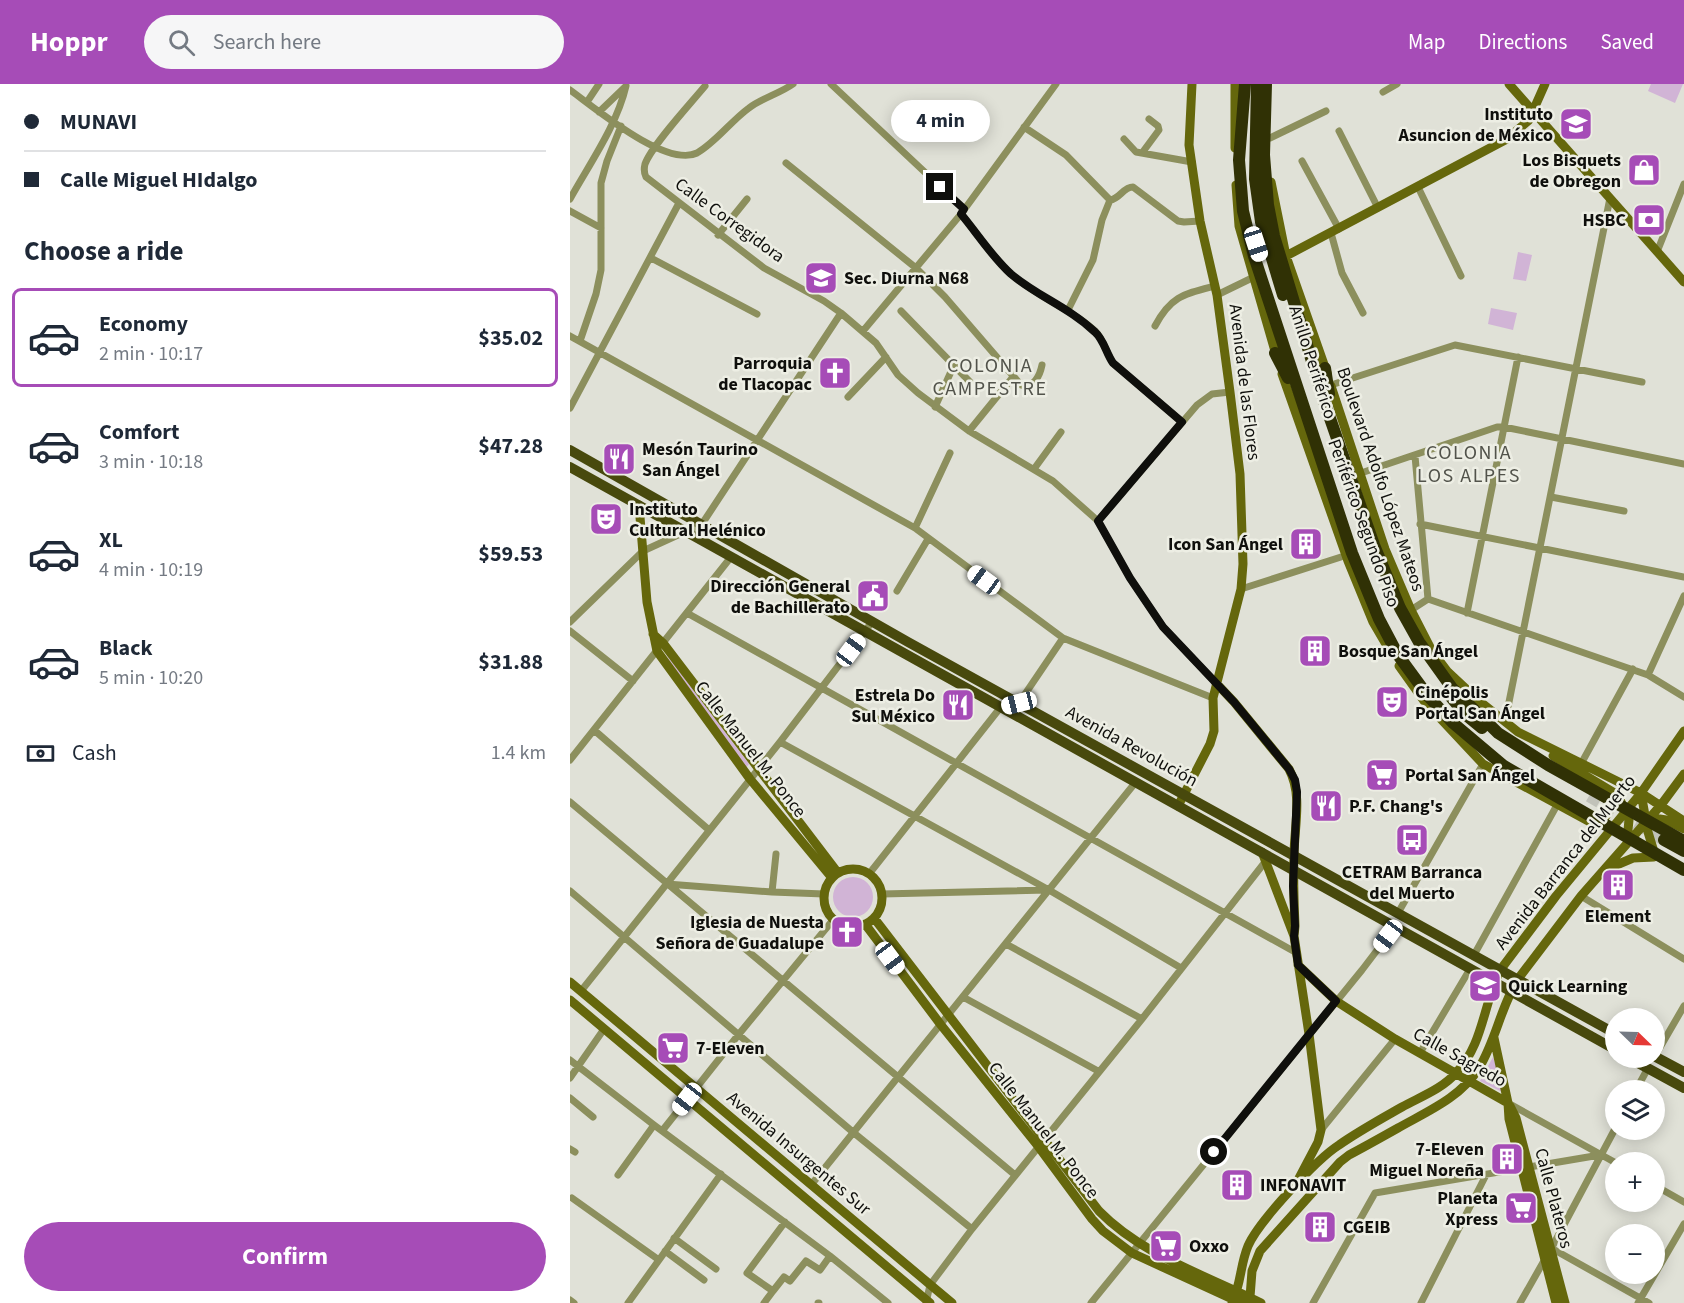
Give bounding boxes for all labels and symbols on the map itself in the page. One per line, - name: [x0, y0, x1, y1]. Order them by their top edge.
- callout: 4 min: [890, 100, 989, 142]
- place label: Instituto Asuncion de México: [1398, 102, 1553, 148]
- school or university icon: Instituto Asuncion de México: [1558, 106, 1594, 142]
- place label: Los Bisquets de Obregon: [1522, 148, 1621, 194]
- shop icon: Los Bisquets de Obregon: [1626, 152, 1662, 188]
- street label: Calle Corregidora: [670, 172, 790, 269]
- route end: [926, 173, 953, 200]
- bank icon: HSBC: [1631, 202, 1667, 238]
- place label: HSBC: [1582, 208, 1627, 233]
- car: [1242, 224, 1270, 264]
- school or university icon: Sec. Diurna N68: [803, 260, 839, 296]
- place label: Sec. Diurna N68: [844, 266, 969, 291]
- street label: Anillo Periférico: [1282, 302, 1343, 422]
- street label: Avenida de las Flores: [1223, 303, 1266, 461]
- place label: Parroquia de Tlacopac: [718, 351, 813, 397]
- district label: COLONIA CAMPESTRE: [932, 352, 1048, 403]
- church icon: Parroquia de Tlacopac: [817, 355, 853, 391]
- street label: Boulevard Adolfo López Mateos: [1330, 364, 1431, 595]
- street label: Periférico Segundo Piso: [1321, 435, 1406, 611]
- place label: Mesón Taurino San Ángel: [642, 437, 758, 483]
- district label: COLONIA LOS ALPES: [1417, 439, 1521, 490]
- restaurant icon: Mesón Taurino San Ángel: [601, 441, 637, 477]
- place label: Instituto Cultural Helénico: [629, 497, 766, 543]
- theatre icon: Instituto Cultural Helénico: [588, 501, 624, 537]
- building icon: Icon San Ángel: [1288, 526, 1324, 562]
- place label: Icon San Ángel: [1168, 532, 1283, 557]
- car: [964, 562, 1004, 598]
- place label: Dirección General de Bachillerato: [710, 574, 850, 620]
- public building icon: Dirección General de Bachillerato: [855, 578, 891, 614]
- car: [833, 630, 869, 670]
- building icon: Bosque San Ángel: [1297, 633, 1333, 669]
- place label: Bosque San Ángel: [1338, 639, 1478, 664]
- street label: Calle Manuel M. Ponce: [689, 676, 812, 823]
- place label: Cinépolis Portal San Ángel: [1415, 680, 1545, 726]
- place label: Estrela Do Sul México: [851, 683, 935, 729]
- theatre icon: Cinépolis Portal San Ángel: [1374, 684, 1410, 720]
- restaurant icon: Estrela Do Sul México: [940, 687, 976, 723]
- car: [999, 690, 1039, 716]
- street label: Avenida Revolución: [1061, 700, 1202, 793]
- supermarket icon: Portal San Ángel: [1364, 757, 1400, 793]
- place label: Portal San Ángel: [1405, 763, 1535, 788]
- street label: Avenida Barranca del Muerto: [1489, 770, 1642, 955]
- restaurant icon: P.F. Chang's: [1308, 788, 1344, 824]
- place label: P.F. Chang's: [1349, 794, 1443, 819]
- bus stop icon: CETRAM Barranca del Muerto: [1394, 822, 1430, 858]
- place label: CETRAM Barranca del Muerto: [1342, 860, 1482, 906]
- building icon: Element: [1600, 867, 1636, 903]
- place label: Element: [1585, 904, 1651, 929]
- place label: Iglesia de Nuesta Señora de Guadalupe: [655, 910, 824, 956]
- church icon: Iglesia de Nuesta Señora de Guadalupe: [829, 914, 865, 950]
- car: [1370, 916, 1406, 956]
- car: [872, 938, 908, 978]
- school or university icon: Quick Learning: [1467, 968, 1503, 1004]
- place label: Quick Learning: [1508, 974, 1628, 999]
- north arrow: [1605, 1008, 1665, 1068]
- street label: Calle Sagredo: [1408, 1021, 1511, 1093]
- supermarket icon: 7-Eleven: [655, 1030, 691, 1066]
- place label: 7-Eleven: [696, 1036, 765, 1061]
- street label: Calle Manuel M. Ponce: [982, 1057, 1105, 1204]
- car: [669, 1079, 705, 1119]
- street label: Avenida Insurgentes Sur: [721, 1086, 877, 1222]
- place label: 7-Eleven Miguel Noreña: [1369, 1137, 1484, 1183]
- route start: [1200, 1138, 1227, 1165]
- building icon: 7-Eleven Miguel Noreña: [1489, 1141, 1525, 1177]
- street label: Calle Plateros: [1528, 1145, 1579, 1251]
- building icon: INFONAVIT: [1219, 1167, 1255, 1203]
- place label: INFONAVIT: [1260, 1173, 1346, 1198]
- place label: Planeta Xpress: [1437, 1186, 1498, 1232]
- supermarket icon: Planeta Xpress: [1503, 1190, 1539, 1226]
- building icon: CGEIB: [1302, 1209, 1338, 1245]
- place label: CGEIB: [1343, 1215, 1391, 1240]
- supermarket icon: Oxxo: [1148, 1228, 1184, 1264]
- place label: Oxxo: [1189, 1234, 1229, 1259]

